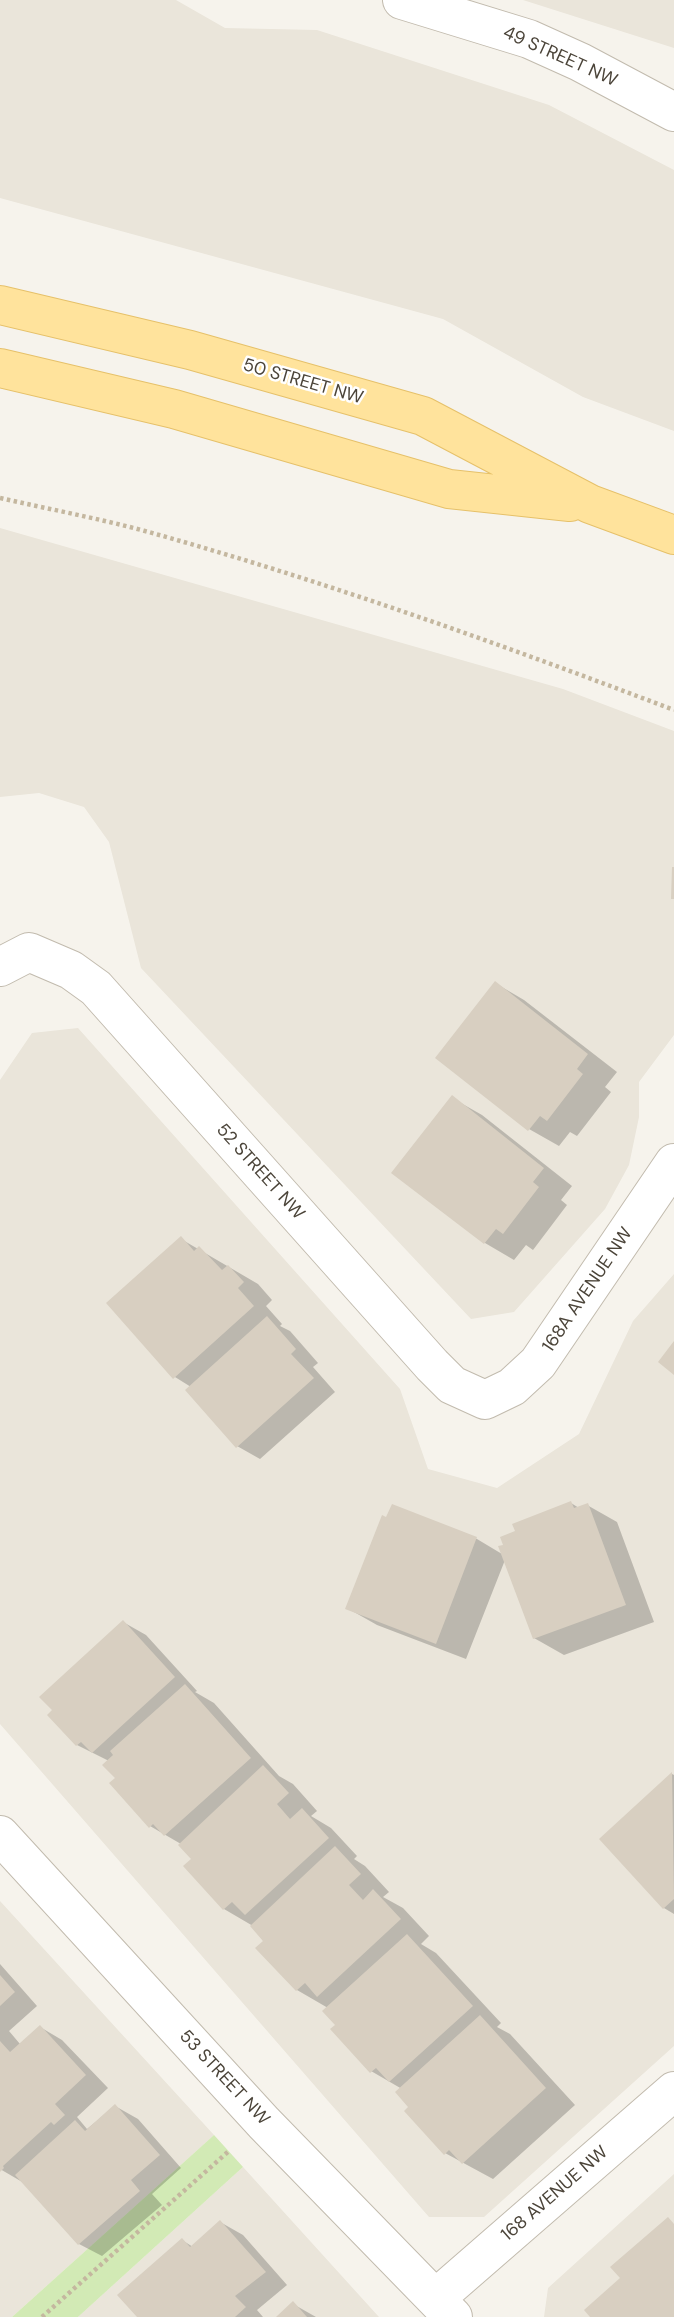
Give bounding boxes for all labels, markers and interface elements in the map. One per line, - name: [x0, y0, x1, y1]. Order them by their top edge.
- street label: 49 STREET NW: [499, 22, 621, 92]
- street label: 50 STREET NW: [240, 355, 366, 409]
- street label: 52 STREET NW: [211, 1120, 309, 1224]
- street label: 168A AVENUE NW: [538, 1224, 638, 1356]
- street label: 53 STREET NW: [174, 2026, 274, 2130]
- street label: 168 AVENUE NW: [497, 2142, 613, 2246]

